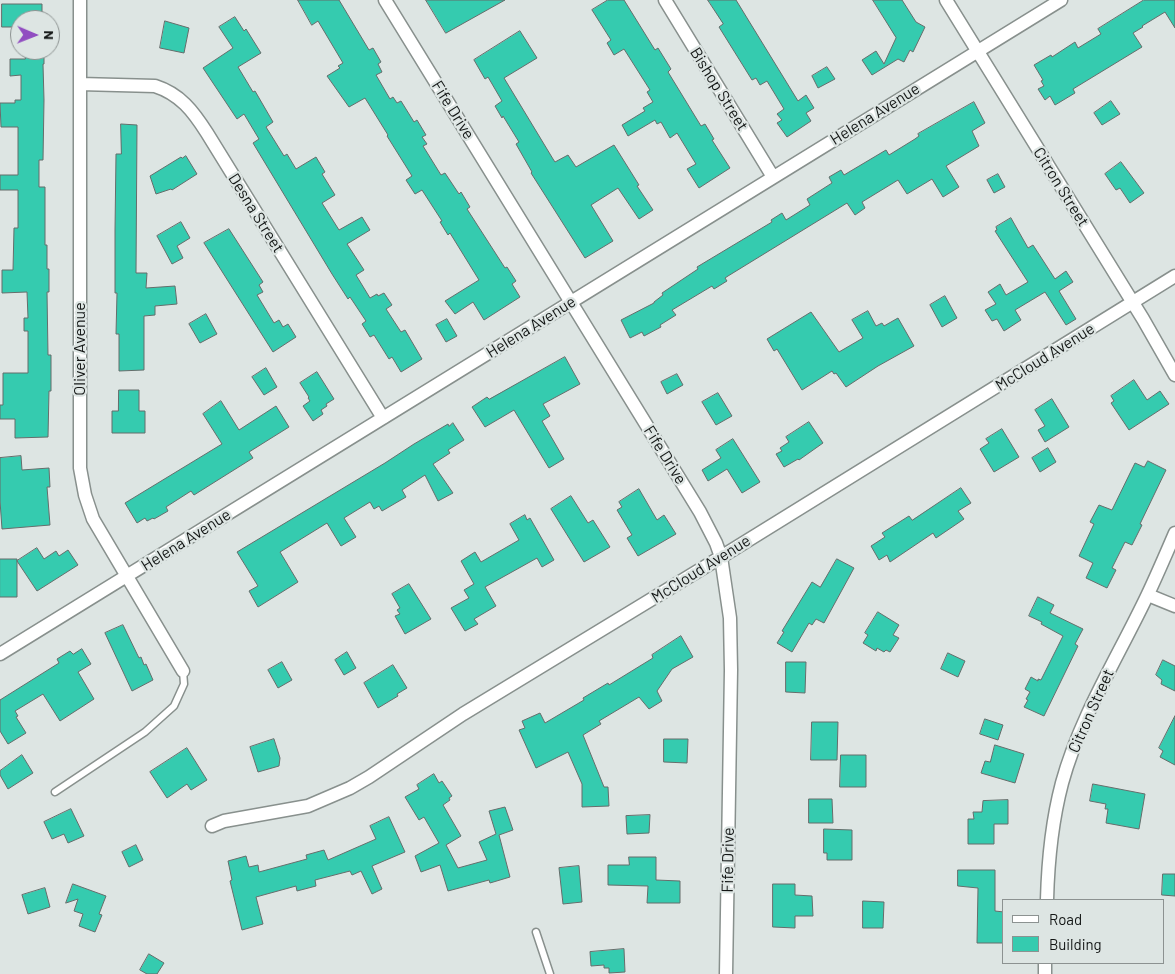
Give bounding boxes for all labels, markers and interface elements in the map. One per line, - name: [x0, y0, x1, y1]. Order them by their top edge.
- north arrow: [10, 10, 60, 60]
- text: N: [41, 30, 58, 40]
- street label: Bishop Street: [686, 44, 752, 134]
- street label: Fife Drive: [428, 77, 478, 143]
- street label: Helena Avenue: [827, 79, 923, 149]
- street label: Citron Street: [1029, 144, 1093, 230]
- street label: Desna Street: [224, 170, 288, 256]
- street label: Helena Avenue: [483, 292, 579, 362]
- street label: Oliver Avenue: [70, 302, 90, 396]
- street label: McCloud Avenue: [992, 319, 1098, 395]
- street label: Fife Drive: [640, 422, 690, 488]
- street label: Helena Avenue: [138, 505, 234, 575]
- street label: McCloud Avenue: [648, 531, 754, 607]
- street label: Citron Street: [1064, 666, 1118, 756]
- street label: Fife Drive: [718, 827, 738, 893]
- legend: [1002, 899, 1165, 964]
- text: Road: [1049, 910, 1082, 928]
- text: Building: [1049, 935, 1102, 953]

